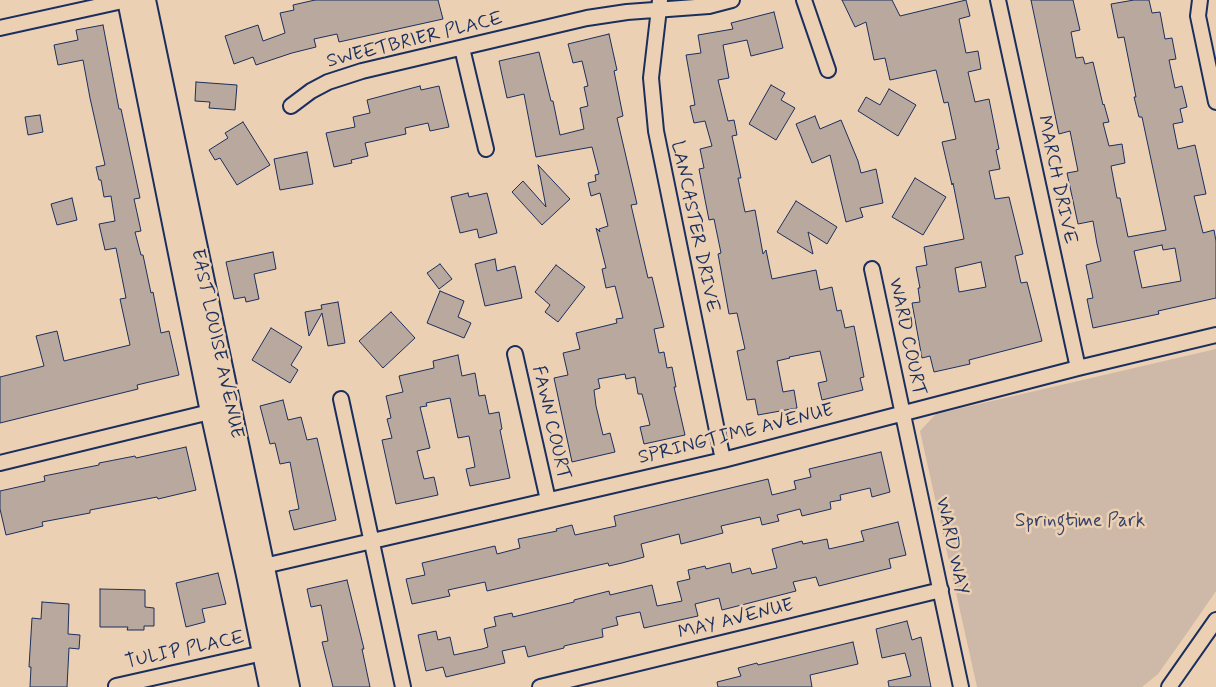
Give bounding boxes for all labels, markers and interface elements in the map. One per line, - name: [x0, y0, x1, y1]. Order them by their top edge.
- street label: SWEETBRIER PLACE: [325, 8, 505, 74]
- street label: MARCH DRIVE: [1031, 113, 1081, 247]
- street label: LANCASTER DRIVE: [665, 139, 723, 315]
- street label: EAST LOUISE AVENUE: [185, 247, 247, 441]
- street label: WARD COURT: [882, 276, 930, 398]
- street label: FAWN COURT: [526, 364, 574, 482]
- street label: SPRINGTIME AVENUE: [636, 400, 836, 470]
- street label: WARD WAY: [930, 495, 972, 597]
- park label: Springtime Park: [1015, 511, 1145, 533]
- street label: MAY AVENUE: [676, 595, 796, 645]
- street label: TULIP PLACE: [123, 627, 247, 675]

